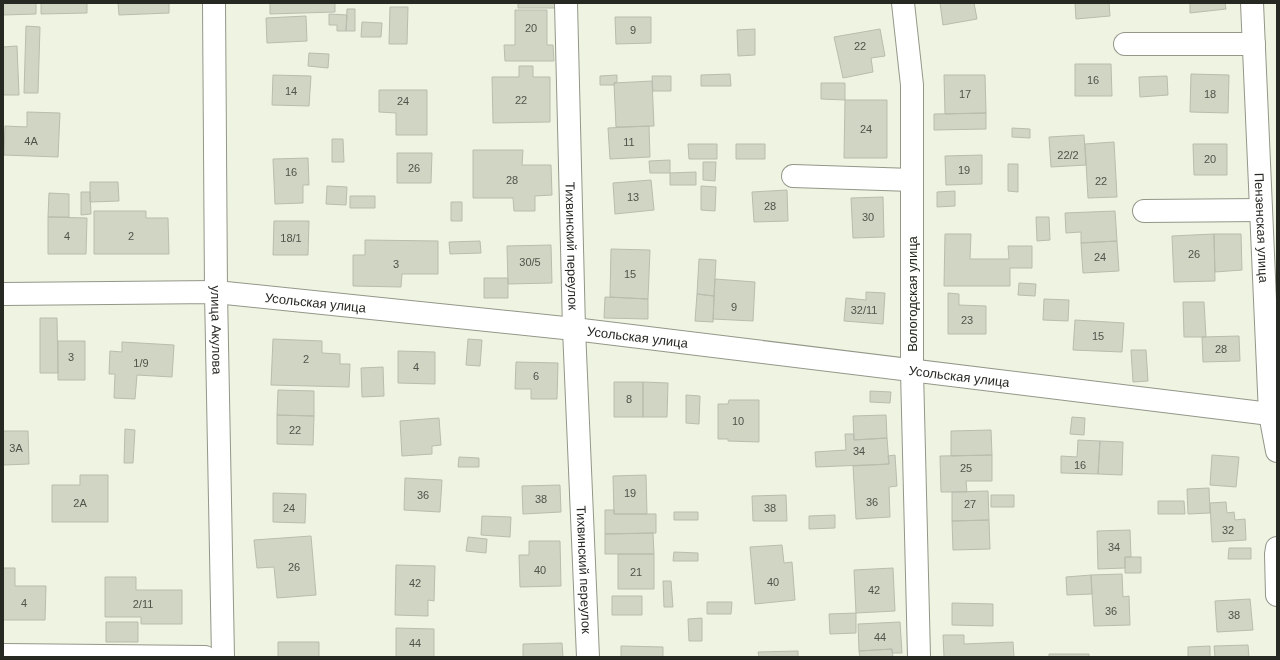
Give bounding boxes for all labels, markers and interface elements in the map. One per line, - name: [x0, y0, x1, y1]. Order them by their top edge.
- house number: 20: [525, 22, 537, 34]
- house number: 9: [630, 24, 636, 36]
- house number: 22: [854, 40, 866, 52]
- house number: 16: [1087, 74, 1099, 86]
- house number: 14: [285, 85, 297, 97]
- house number: 17: [959, 88, 971, 100]
- house number: 18: [1204, 88, 1216, 100]
- house number: 22: [515, 94, 527, 106]
- house number: 24: [397, 95, 409, 107]
- house number: 24: [860, 123, 872, 135]
- house number: 4А: [24, 135, 38, 147]
- house number: 11: [623, 136, 635, 148]
- house number: 22/2: [1057, 149, 1079, 161]
- house number: 20: [1204, 153, 1216, 165]
- house number: 26: [408, 162, 420, 174]
- house number: 19: [958, 164, 970, 176]
- house number: 16: [285, 166, 297, 178]
- street label: Пензенская улица: [1251, 172, 1271, 284]
- house number: 28: [506, 174, 518, 186]
- house number: 22: [1095, 175, 1107, 187]
- street label: Тихвинский переулок: [562, 182, 581, 311]
- house number: 13: [627, 191, 639, 203]
- house number: 28: [764, 200, 776, 212]
- house number: 30: [862, 211, 874, 223]
- house number: 4: [64, 230, 70, 242]
- house number: 2: [128, 230, 134, 242]
- house number: 18/1: [280, 232, 302, 244]
- street label: Вологодская улица: [905, 235, 920, 352]
- house number: 26: [1188, 248, 1200, 260]
- house number: 24: [1094, 251, 1106, 263]
- house number: 30/5: [519, 256, 541, 268]
- house number: 3: [393, 258, 399, 270]
- house number: 15: [624, 268, 636, 280]
- street label: улица Акулова: [208, 285, 225, 375]
- street label: Усольская улица: [264, 290, 367, 316]
- house number: 9: [731, 301, 737, 313]
- house number: 32/11: [851, 304, 877, 316]
- house number: 23: [961, 314, 973, 326]
- street label: Усольская улица: [586, 324, 690, 351]
- house number: 15: [1092, 330, 1104, 342]
- house number: 28: [1215, 343, 1227, 355]
- house number: 3: [68, 351, 74, 363]
- house number: 2: [303, 353, 309, 365]
- house number: 1/9: [133, 357, 149, 369]
- house number: 4: [413, 361, 419, 373]
- street label: Усольская улица: [908, 363, 1011, 390]
- house number: 6: [533, 370, 539, 382]
- house number: 8: [626, 393, 632, 405]
- house number: 10: [732, 415, 744, 427]
- house number: 22: [289, 424, 301, 436]
- house number: 3А: [9, 442, 23, 454]
- house number: 34: [853, 445, 865, 457]
- house number: 16: [1074, 459, 1086, 471]
- house number: 25: [960, 462, 972, 474]
- house number: 19: [624, 487, 636, 499]
- house number: 36: [417, 489, 429, 501]
- house number: 38: [535, 493, 547, 505]
- house number: 36: [866, 496, 878, 508]
- house number: 2А: [73, 497, 87, 509]
- house number: 27: [964, 498, 976, 510]
- house number: 24: [283, 502, 295, 514]
- house number: 38: [764, 502, 776, 514]
- street label: Тихвинский переулок: [574, 505, 594, 634]
- house number: 32: [1222, 524, 1234, 536]
- house number: 34: [1108, 541, 1120, 553]
- house number: 26: [288, 561, 300, 573]
- house number: 40: [534, 564, 546, 576]
- house number: 21: [630, 566, 642, 578]
- house number: 40: [767, 576, 779, 588]
- house number: 42: [409, 577, 421, 589]
- house number: 42: [868, 584, 880, 596]
- house number: 4: [21, 597, 27, 609]
- house number: 2/11: [133, 598, 153, 610]
- house number: 36: [1105, 605, 1117, 617]
- house number: 38: [1228, 609, 1240, 621]
- house number: 44: [874, 631, 886, 643]
- house number: 44: [409, 637, 421, 649]

